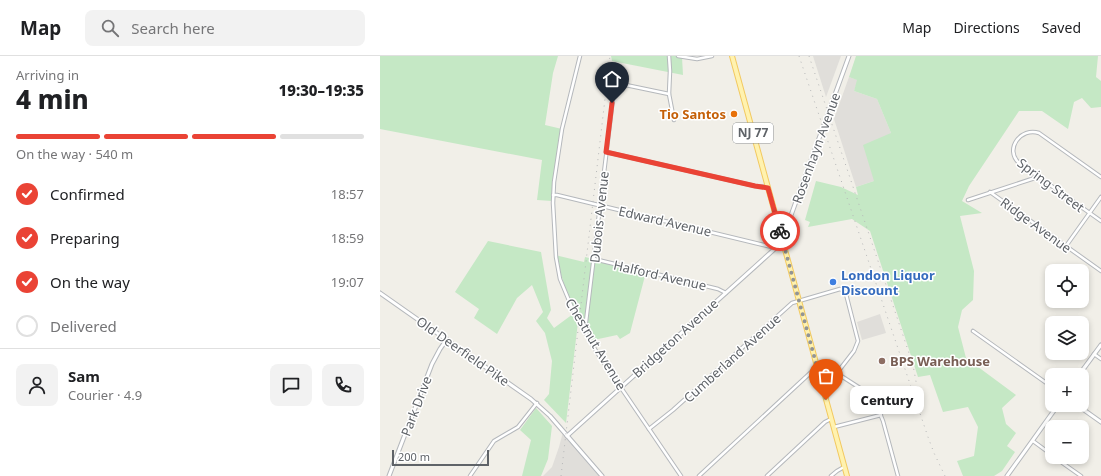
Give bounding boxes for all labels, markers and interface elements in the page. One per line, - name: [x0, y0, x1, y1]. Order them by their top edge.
- search box: [85, 10, 365, 46]
- text: Map: [20, 15, 61, 41]
- icon: search: [99, 17, 121, 39]
- text: Search here: [131, 18, 215, 38]
- text: Map: [902, 18, 931, 37]
- text: Directions: [953, 18, 1020, 37]
- text: Saved: [1042, 18, 1081, 37]
- pin: [595, 62, 629, 103]
- text: Arriving in: [16, 66, 79, 84]
- icon: home: [601, 68, 623, 90]
- text: 19:30–19:35: [279, 80, 364, 100]
- text: 4 min: [16, 81, 89, 117]
- street label: Rosenhayn Avenue: [788, 90, 844, 206]
- place label: Tio Santos: [659, 105, 726, 123]
- marker: Tio Santos: [729, 109, 739, 119]
- road number: NJ 77: [733, 123, 773, 143]
- text: On the way · 540 m: [16, 145, 133, 163]
- street label: Spring Street: [1014, 154, 1088, 216]
- street label: Dubois Avenue: [585, 170, 613, 264]
- icon: check: [16, 183, 38, 205]
- text: Confirmed: [50, 184, 125, 204]
- text: 18:57: [331, 185, 364, 203]
- street label: Ridge Avenue: [997, 193, 1075, 257]
- street label: Edward Avenue: [617, 202, 713, 240]
- courier: [760, 211, 800, 251]
- icon: bike: [769, 220, 791, 242]
- icon: check: [16, 227, 38, 249]
- text: Preparing: [50, 228, 120, 248]
- text: 18:59: [331, 229, 364, 247]
- street label: Halford Avenue: [612, 256, 708, 294]
- map controls: [1045, 264, 1089, 464]
- button: locate: [1045, 264, 1089, 308]
- place label: London Liquor Discount: [841, 266, 935, 299]
- icon: check: [16, 271, 38, 293]
- text: On the way: [50, 272, 130, 292]
- text: 19:07: [331, 273, 364, 291]
- marker: London Liquor Discount: [828, 277, 838, 287]
- street label: Bridgeton Avenue: [628, 294, 722, 382]
- street label: Chestnut Avenue: [561, 295, 631, 393]
- street label: Cumberland Avenue: [680, 310, 784, 406]
- street label: Old Deerfield Pike: [413, 312, 513, 390]
- text: Delivered: [50, 316, 117, 336]
- button: layers: [1045, 316, 1089, 360]
- place label: BPS Warehouse: [890, 352, 990, 370]
- marker: BPS Warehouse: [877, 356, 887, 366]
- pin: [809, 359, 843, 400]
- button: person: [16, 364, 58, 406]
- button: chat: [270, 364, 312, 406]
- button: phone: [322, 364, 364, 406]
- icon: bag: [815, 365, 837, 387]
- text: Sam: [68, 366, 100, 386]
- button: +: [1045, 368, 1089, 412]
- street label: Park Drive: [396, 373, 436, 439]
- text: Courier · 4.9: [68, 386, 142, 404]
- callout: Century: [850, 386, 924, 414]
- text: Century: [861, 391, 913, 409]
- button: −: [1045, 420, 1089, 464]
- scale bar: [392, 448, 489, 467]
- text: 200 m: [398, 449, 430, 464]

